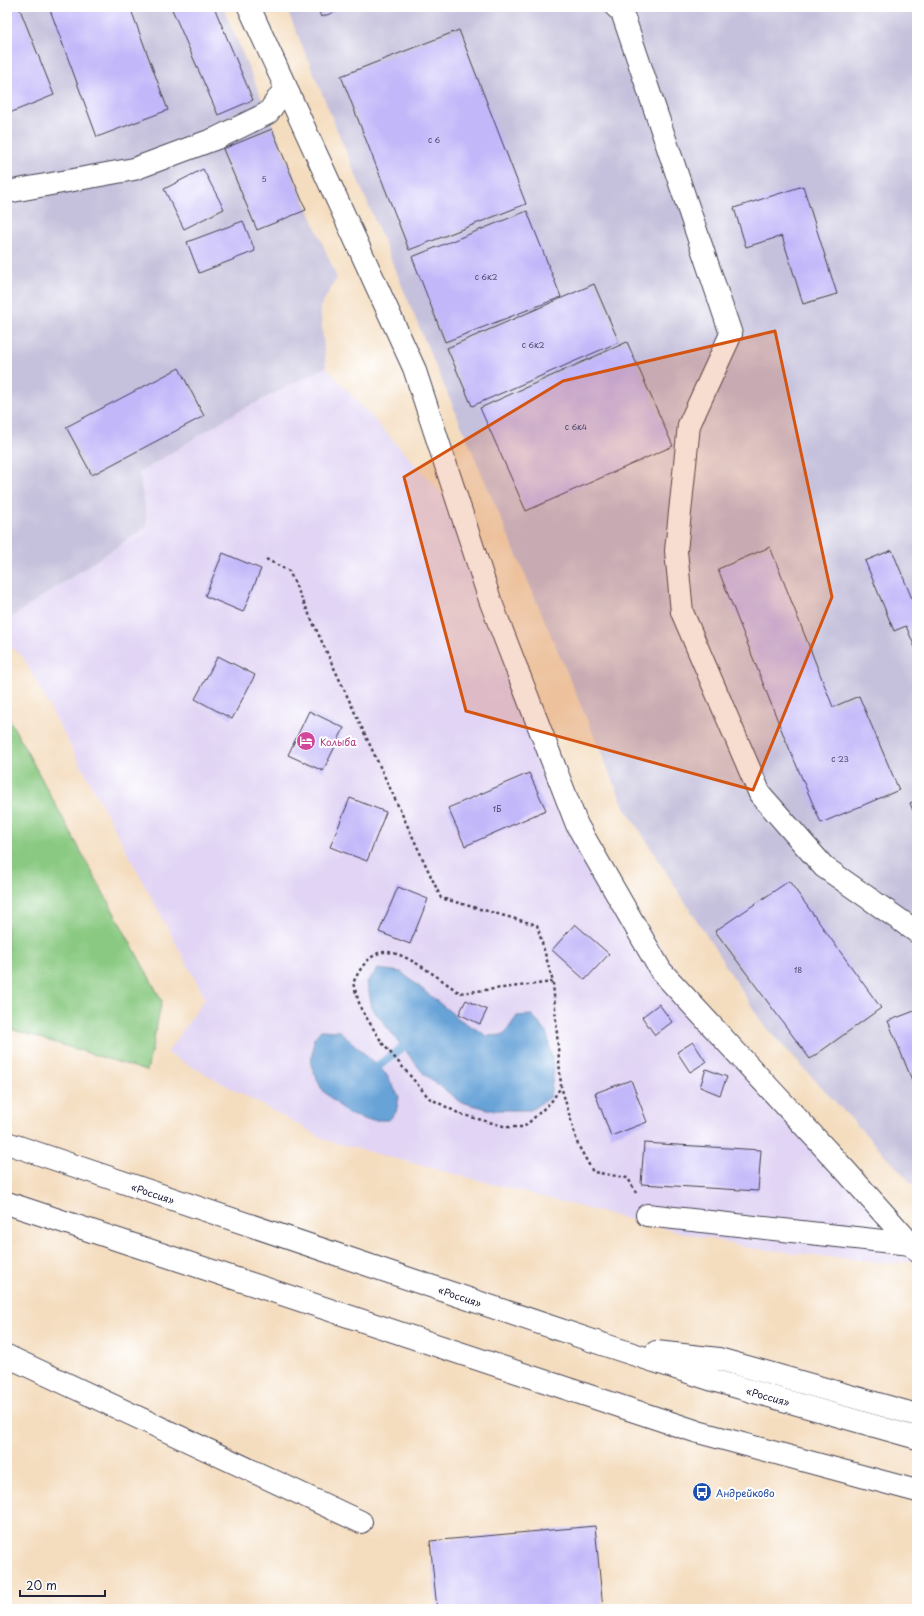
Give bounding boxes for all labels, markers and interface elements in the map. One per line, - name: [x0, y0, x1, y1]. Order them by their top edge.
- house number: с 6: [428, 134, 441, 146]
- house number: 5: [261, 173, 267, 185]
- house number: с 6к2: [475, 271, 498, 283]
- house number: с 6к2: [522, 339, 545, 351]
- house number: с 6к4: [565, 421, 587, 433]
- hotel icon: Колыба: [295, 730, 317, 752]
- place label: Колыба: [320, 734, 357, 749]
- house number: с 23: [831, 753, 849, 765]
- house number: 1Б: [493, 803, 501, 815]
- house number: 18: [794, 964, 802, 976]
- street label: «Россия»: [129, 1179, 177, 1207]
- street label: «Россия»: [436, 1282, 484, 1310]
- street label: «Россия»: [744, 1383, 792, 1409]
- bus stop icon: Андрейково: [691, 1481, 713, 1503]
- place label: Андрейково: [716, 1485, 775, 1500]
- scale bar: [20, 1572, 105, 1598]
- text: 20 m: [26, 1576, 57, 1594]

